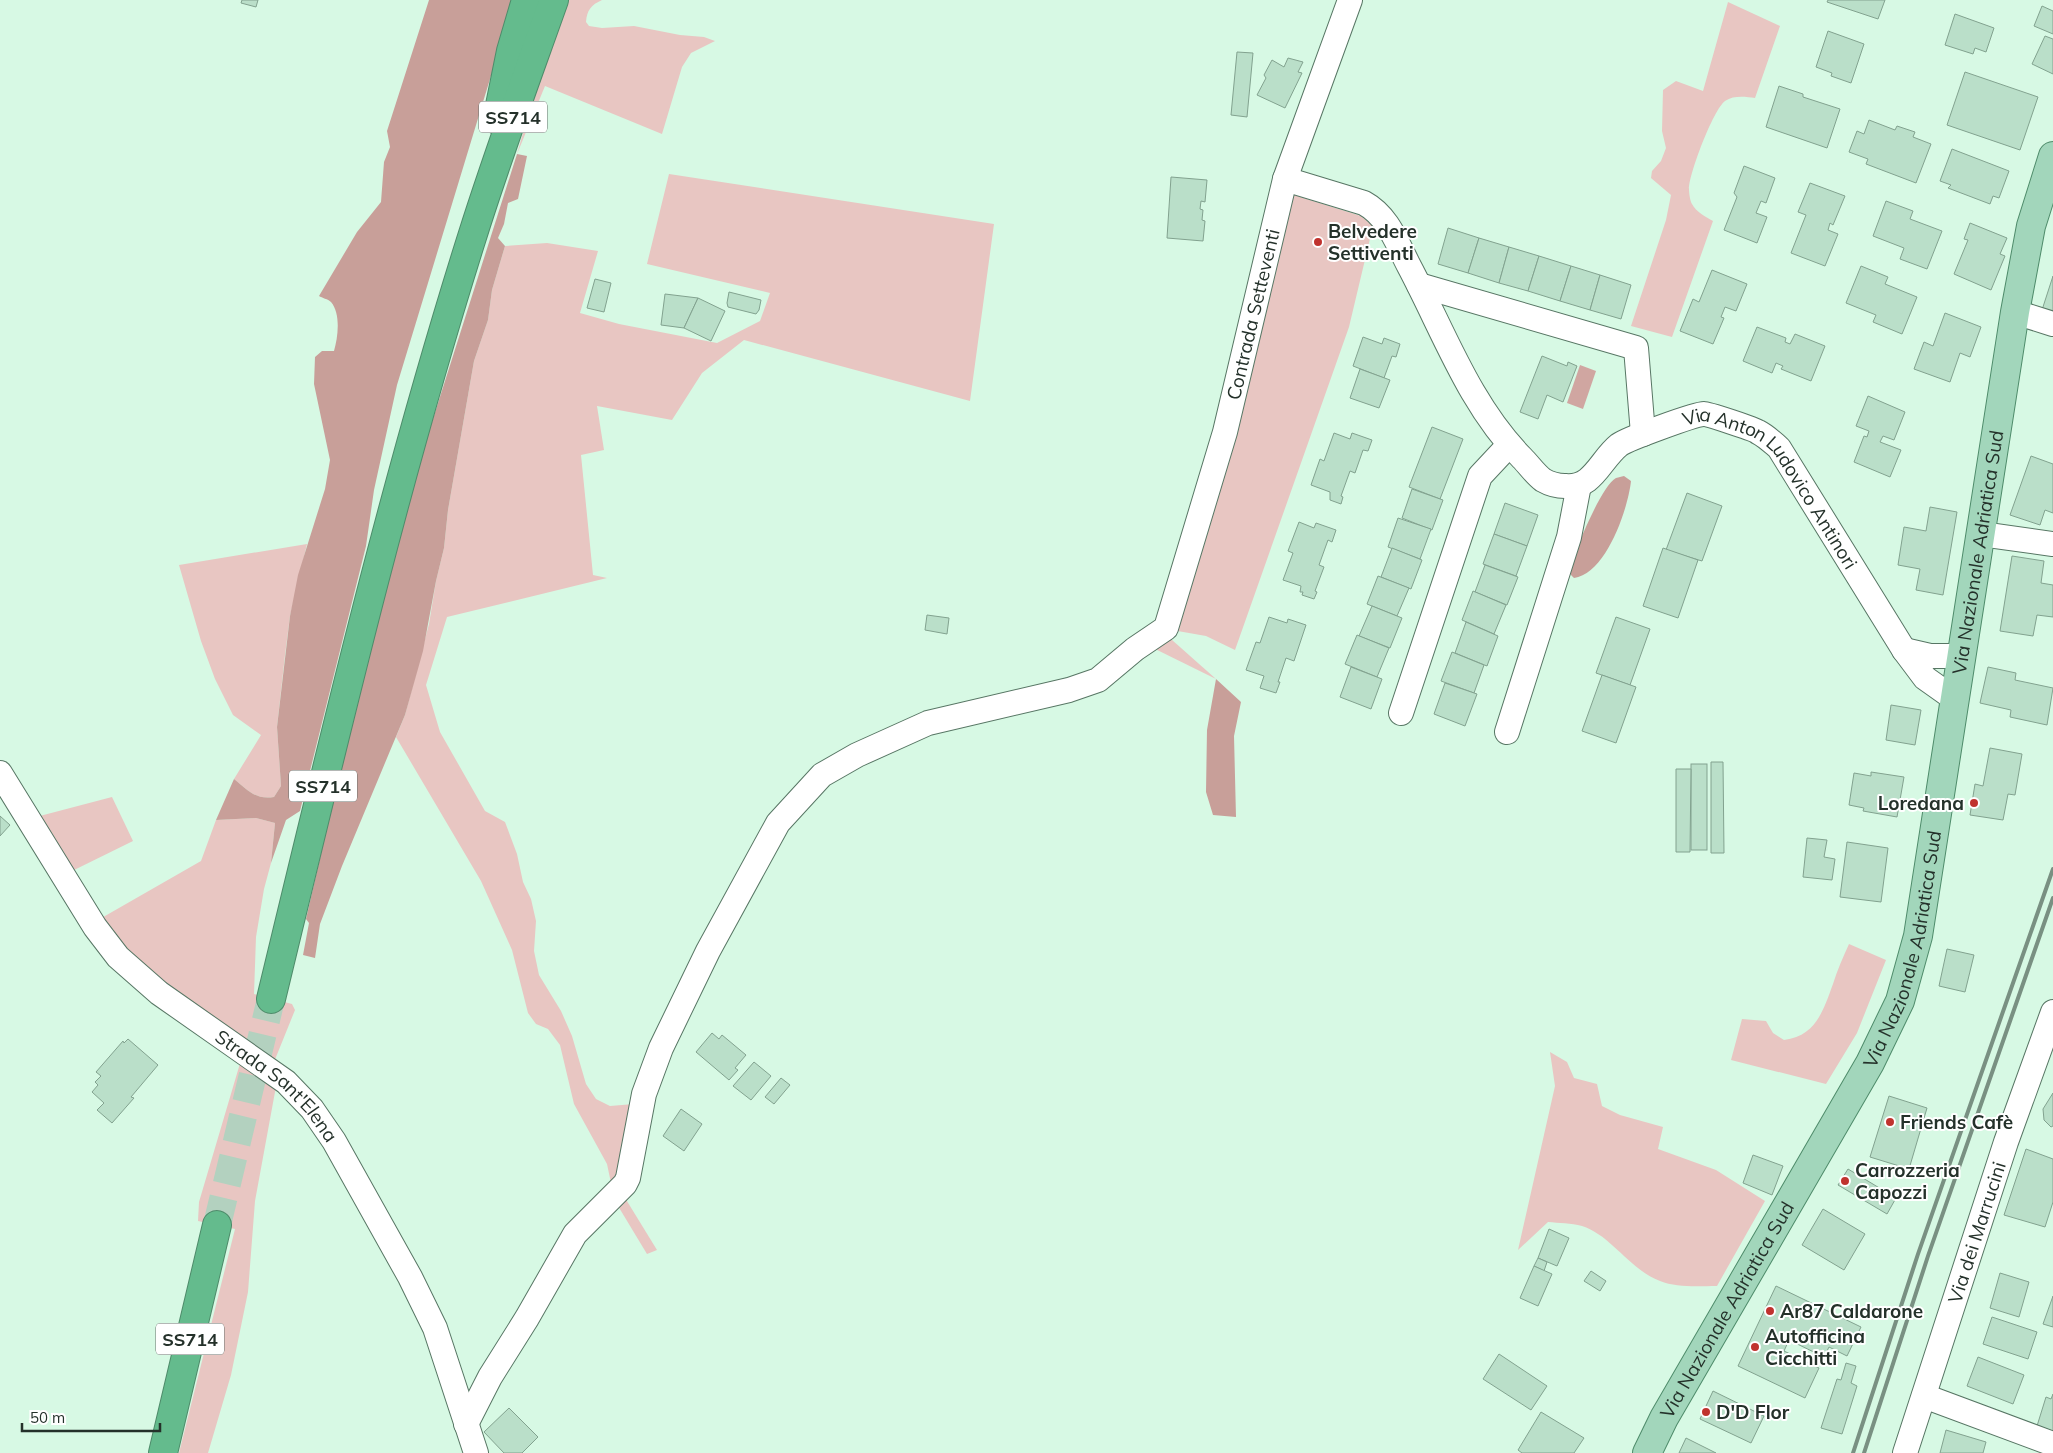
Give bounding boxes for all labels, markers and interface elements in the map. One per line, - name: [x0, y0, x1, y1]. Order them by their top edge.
- road number: SS714: [479, 101, 547, 132]
- place label: Belvedere Settiventi: [1328, 219, 1417, 265]
- street label: Contrada Setteventi: [1221, 226, 1285, 402]
- marker: Belvedere Settiventi: [1312, 236, 1324, 248]
- street label: Via Anton Ludovico Antinori: [1679, 401, 1863, 573]
- street label: Via Nazionale Adriatica Sud: [1947, 429, 2008, 676]
- road number: SS714: [289, 770, 357, 801]
- place label: Loredana: [1878, 791, 1964, 815]
- marker: Loredana: [1968, 797, 1980, 809]
- street label: Via Nazionale Adriatica Sud: [1858, 829, 1946, 1072]
- street label: Strada Sant'Elena: [211, 1024, 343, 1147]
- place label: Friends Cafè: [1900, 1110, 2013, 1134]
- marker: Friends Cafè: [1884, 1116, 1896, 1128]
- place label: Carrozzeria Capozzi: [1855, 1158, 1960, 1204]
- street label: Via dei Marrucini: [1942, 1158, 2011, 1306]
- marker: Carrozzeria Capozzi: [1839, 1175, 1851, 1187]
- street label: Via Nazionale Adriatica Sud: [1655, 1197, 1799, 1423]
- place label: Ar87 Caldarone: [1780, 1299, 1923, 1323]
- marker: Ar87 Caldarone: [1764, 1305, 1776, 1317]
- road number: SS714: [156, 1324, 224, 1355]
- place label: Autofficina Cicchitti: [1765, 1324, 1865, 1370]
- marker: Autofficina Cicchitti: [1749, 1341, 1761, 1353]
- scale bar: [22, 1400, 160, 1432]
- place label: D'D Flor: [1716, 1400, 1790, 1424]
- marker: D'D Flor: [1700, 1406, 1712, 1418]
- text: 50 m: [30, 1408, 65, 1427]

